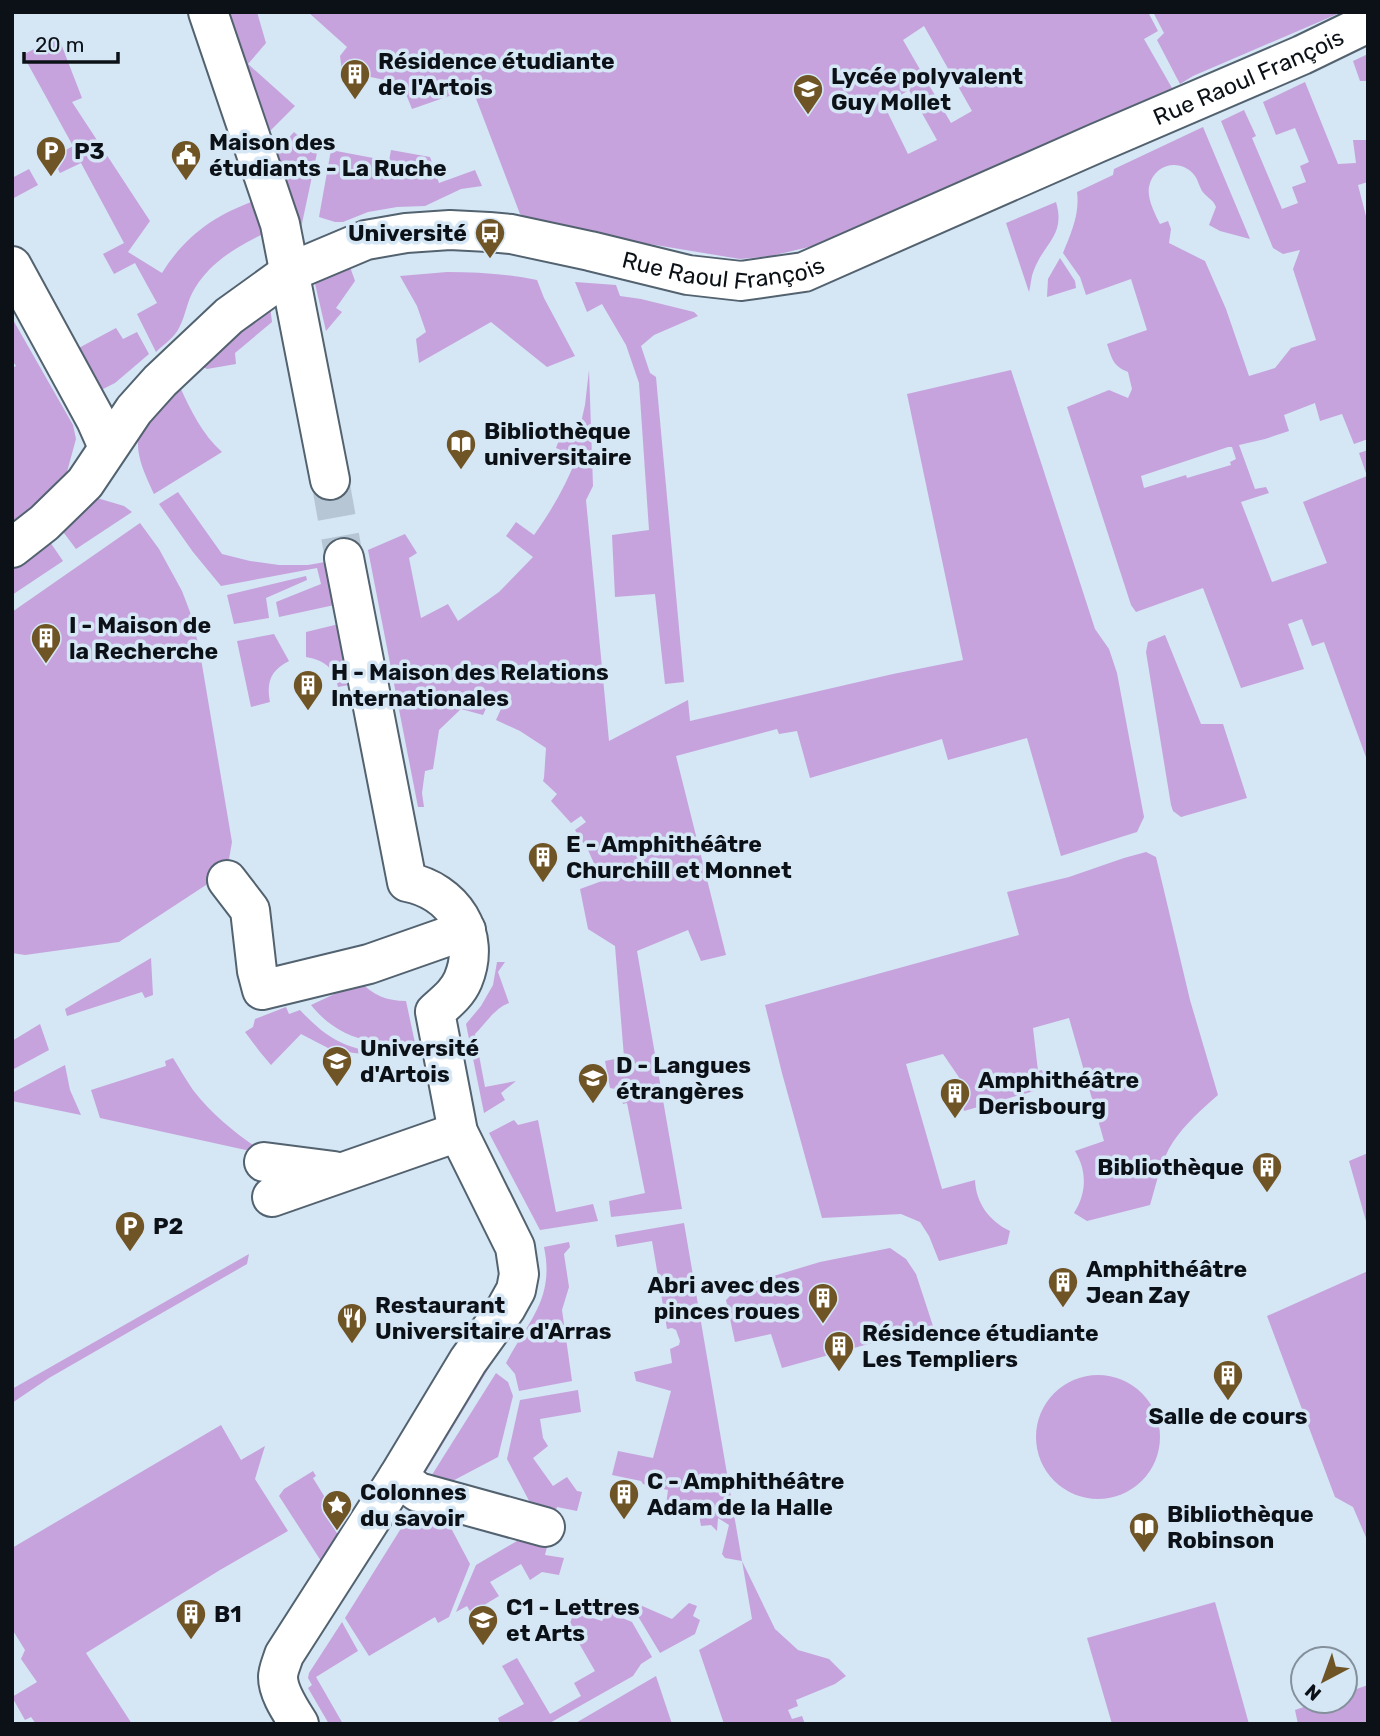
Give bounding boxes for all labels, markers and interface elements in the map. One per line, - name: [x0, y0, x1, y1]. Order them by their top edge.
- scale bar: [24, 21, 119, 65]
- street label: Rue Raoul François: [1149, 23, 1348, 131]
- text: 20 m: [35, 32, 84, 57]
- place label: Résidence étudiante de l'Artois: [378, 47, 615, 101]
- building icon: Résidence étudiante de l'Artois: [338, 57, 372, 101]
- place label: Lycée polyvalent Guy Mollet: [831, 62, 1023, 116]
- school or university icon: Lycée polyvalent Guy Mollet: [791, 72, 825, 116]
- place label: Maison des étudiants - La Ruche: [209, 128, 447, 182]
- parking icon: P3: [34, 134, 68, 178]
- place label: P3: [74, 137, 105, 165]
- public building icon: Maison des étudiants - La Ruche: [169, 138, 203, 182]
- bus stop icon: Université: [473, 216, 507, 260]
- place label: Université: [348, 219, 467, 247]
- street label: Rue Raoul François: [619, 245, 829, 296]
- place label: Bibliothèque universitaire: [484, 417, 632, 471]
- library icon: Bibliothèque universitaire: [444, 427, 478, 471]
- place label: I - Maison de la Recherche: [69, 611, 218, 665]
- building icon: I - Maison de la Recherche: [29, 621, 63, 665]
- place label: H - Maison des Relations Internationales: [331, 658, 609, 712]
- building icon: H - Maison des Relations Internationales: [291, 668, 325, 712]
- place label: E - Amphithéâtre Churchill et Monnet: [566, 830, 792, 884]
- building icon: E - Amphithéâtre Churchill et Monnet: [526, 840, 560, 884]
- place label: Université d'Artois: [360, 1034, 479, 1088]
- school or university icon: Université d'Artois: [320, 1044, 354, 1088]
- place label: D - Langues étrangères: [616, 1051, 751, 1105]
- school or university icon: D - Langues étrangères: [576, 1061, 610, 1105]
- place label: Amphithéâtre Derisbourg: [978, 1066, 1139, 1120]
- building icon: Amphithéâtre Derisbourg: [938, 1076, 972, 1120]
- building icon: Bibliothèque: [1250, 1150, 1284, 1194]
- place label: Bibliothèque: [1097, 1153, 1244, 1181]
- parking icon: P2: [113, 1209, 147, 1253]
- place label: P2: [153, 1212, 184, 1240]
- place label: Amphithéâtre Jean Zay: [1086, 1255, 1247, 1309]
- building icon: Amphithéâtre Jean Zay: [1046, 1265, 1080, 1309]
- place label: Abri avec des pinces roues: [648, 1271, 800, 1325]
- building icon: Abri avec des pinces roues: [806, 1281, 840, 1325]
- place label: Restaurant Universitaire d'Arras: [375, 1291, 612, 1345]
- restaurant icon: Restaurant Universitaire d'Arras: [335, 1301, 369, 1345]
- place label: Résidence étudiante Les Templiers: [862, 1319, 1099, 1373]
- building icon: Résidence étudiante Les Templiers: [822, 1329, 856, 1373]
- building icon: Salle de cours: [1211, 1358, 1245, 1402]
- place label: Salle de cours: [1148, 1402, 1308, 1430]
- place label: C - Amphithéâtre Adam de la Halle: [647, 1467, 844, 1521]
- building icon: C - Amphithéâtre Adam de la Halle: [607, 1477, 641, 1521]
- place label: Colonnes du savoir: [360, 1478, 467, 1532]
- place icon: Colonnes du savoir: [320, 1488, 354, 1532]
- place label: Bibliothèque Robinson: [1167, 1500, 1314, 1554]
- library icon: Bibliothèque Robinson: [1127, 1510, 1161, 1554]
- place label: C1 - Lettres et Arts: [506, 1593, 640, 1647]
- building icon: B1: [174, 1597, 208, 1641]
- place label: B1: [214, 1600, 242, 1628]
- school or university icon: C1 - Lettres et Arts: [466, 1603, 500, 1647]
- north arrow: [1289, 1645, 1359, 1715]
- text: N: [1300, 1679, 1326, 1706]

